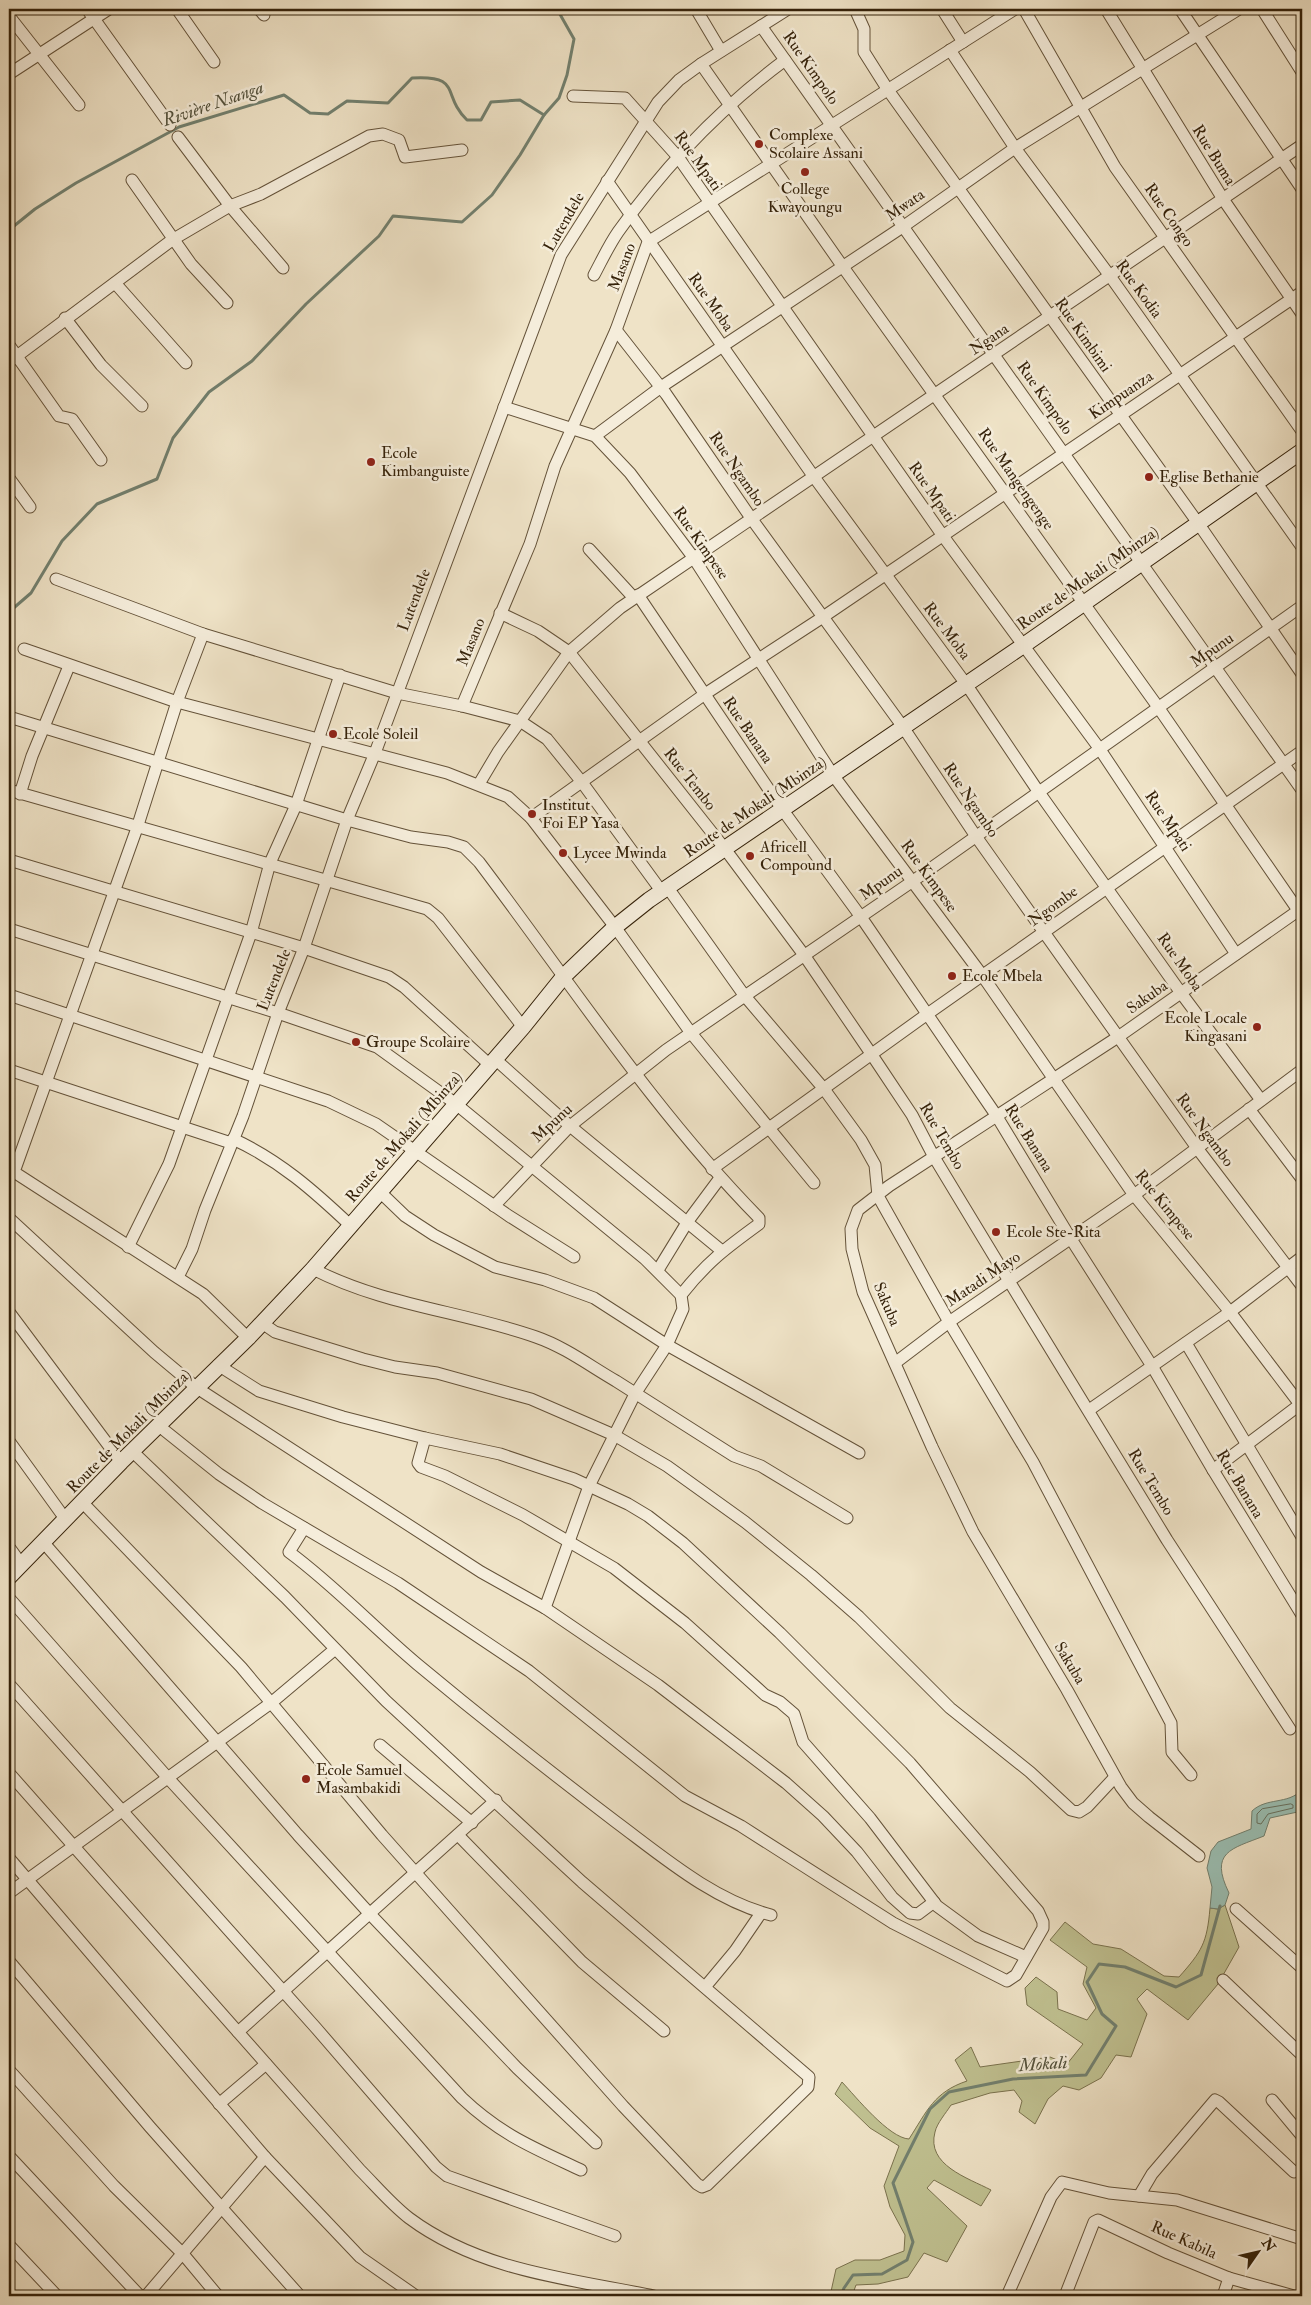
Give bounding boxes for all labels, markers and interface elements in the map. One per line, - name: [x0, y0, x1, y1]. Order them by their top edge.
- street label: Rue Kimpolo: [778, 28, 844, 109]
- water label: Rivière Nsanga: [158, 76, 267, 132]
- street label: Rue Buma: [1188, 121, 1241, 189]
- place label: Complexe Scolaire Assani: [769, 125, 863, 163]
- street label: Rue Mpati: [669, 127, 726, 195]
- marker: Complexe Scolaire Assani: [753, 138, 765, 150]
- marker: College Kwayoungu: [799, 166, 811, 178]
- place label: College Kwayoungu: [768, 179, 842, 217]
- street label: Rue Congo: [1140, 179, 1198, 251]
- street label: Mwata: [882, 184, 929, 226]
- street label: Lutendele: [539, 189, 589, 255]
- street label: Masano: [604, 240, 640, 294]
- street label: Rue Kodia: [1111, 256, 1167, 322]
- street label: Rue Moba: [684, 269, 739, 335]
- street label: Rue Kimbimi: [1050, 294, 1116, 376]
- street label: Ngana: [965, 318, 1013, 359]
- street label: Rue Kimpolo: [1012, 358, 1078, 439]
- street label: Kimpuanza: [1085, 366, 1158, 425]
- street label: Rue Mangengenge: [973, 424, 1059, 534]
- street label: Rue Ngambo: [705, 428, 769, 510]
- place label: Ecole Kimbanguiste: [381, 443, 470, 481]
- marker: Ecole Kimbanguiste: [365, 456, 377, 468]
- street label: Rue Mpati: [903, 458, 960, 527]
- place label: Eglise Bethanie: [1159, 467, 1259, 487]
- marker: Eglise Bethanie: [1143, 471, 1155, 483]
- street label: Rue Kimpese: [668, 503, 734, 584]
- street label: Route de Mokali (Mbinza): [1014, 522, 1162, 634]
- street label: Lutendele: [393, 566, 435, 634]
- street label: Rue Moba: [919, 598, 975, 664]
- street label: Masano: [452, 615, 490, 669]
- street label: Mpunu: [1187, 628, 1238, 673]
- street label: Rue Banana: [718, 693, 778, 768]
- place label: Ecole Soleil: [343, 724, 418, 744]
- marker: Ecole Soleil: [327, 728, 339, 740]
- street label: Rue Tembo: [659, 744, 721, 815]
- street label: Route de Mokali (Mbinza): [680, 752, 830, 862]
- street label: Rue Ngambo: [939, 759, 1003, 841]
- street label: Rue Mpati: [1140, 787, 1196, 856]
- place label: Institut Foi EP Yasa: [542, 795, 620, 833]
- marker: Institut Foi EP Yasa: [526, 808, 538, 820]
- street label: Rue Kimpese: [895, 836, 962, 917]
- place label: Africell Compound: [759, 837, 832, 876]
- place label: Lycee Mwinda: [573, 843, 667, 863]
- marker: Lycee Mwinda: [557, 847, 569, 859]
- marker: Africell Compound: [744, 850, 756, 862]
- street label: Mpunu: [856, 861, 907, 906]
- street label: Ngombe: [1024, 881, 1082, 931]
- street label: Rue Moba: [1153, 929, 1208, 995]
- street label: Lutendele: [253, 946, 296, 1014]
- place label: Ecole Mbela: [962, 966, 1043, 986]
- marker: Ecole Mbela: [946, 970, 958, 982]
- street label: Sakuba: [1123, 975, 1172, 1018]
- place label: Ecole Locale Kingasani: [1164, 1008, 1247, 1046]
- marker: Ecole Locale Kingasani: [1251, 1021, 1263, 1033]
- place label: Groupe Scolaire: [366, 1032, 470, 1053]
- marker: Groupe Scolaire: [350, 1036, 362, 1048]
- street label: Route de Mokali (Mbinza): [341, 1067, 467, 1207]
- street label: Rue Ngambo: [1172, 1089, 1239, 1171]
- street label: Mpunu: [528, 1099, 577, 1147]
- street label: Rue Tembo: [915, 1099, 969, 1173]
- street label: Rue Banana: [1000, 1100, 1058, 1176]
- street label: Rue Kimpese: [1130, 1166, 1200, 1245]
- place label: Ecole Ste-Rita: [1006, 1222, 1101, 1242]
- marker: Ecole Ste-Rita: [990, 1226, 1002, 1238]
- street label: Matadi Mayo: [942, 1247, 1024, 1311]
- street label: Sakuba: [869, 1279, 905, 1329]
- street label: Route de Mokali (Mbinza): [63, 1365, 195, 1497]
- street label: Rue Tembo: [1123, 1445, 1179, 1519]
- street label: Rue Banana: [1212, 1446, 1268, 1522]
- street label: Sakuba: [1050, 1638, 1091, 1688]
- place label: Ecole Samuel Masambakidi: [316, 1760, 402, 1798]
- marker: Ecole Samuel Masambakidi: [300, 1773, 312, 1785]
- water label: Mokali: [1017, 2051, 1068, 2077]
- street label: Rue Kabila: [1148, 2217, 1220, 2264]
- north arrow: [1234, 2228, 1284, 2278]
- text: N: [1257, 2234, 1279, 2255]

